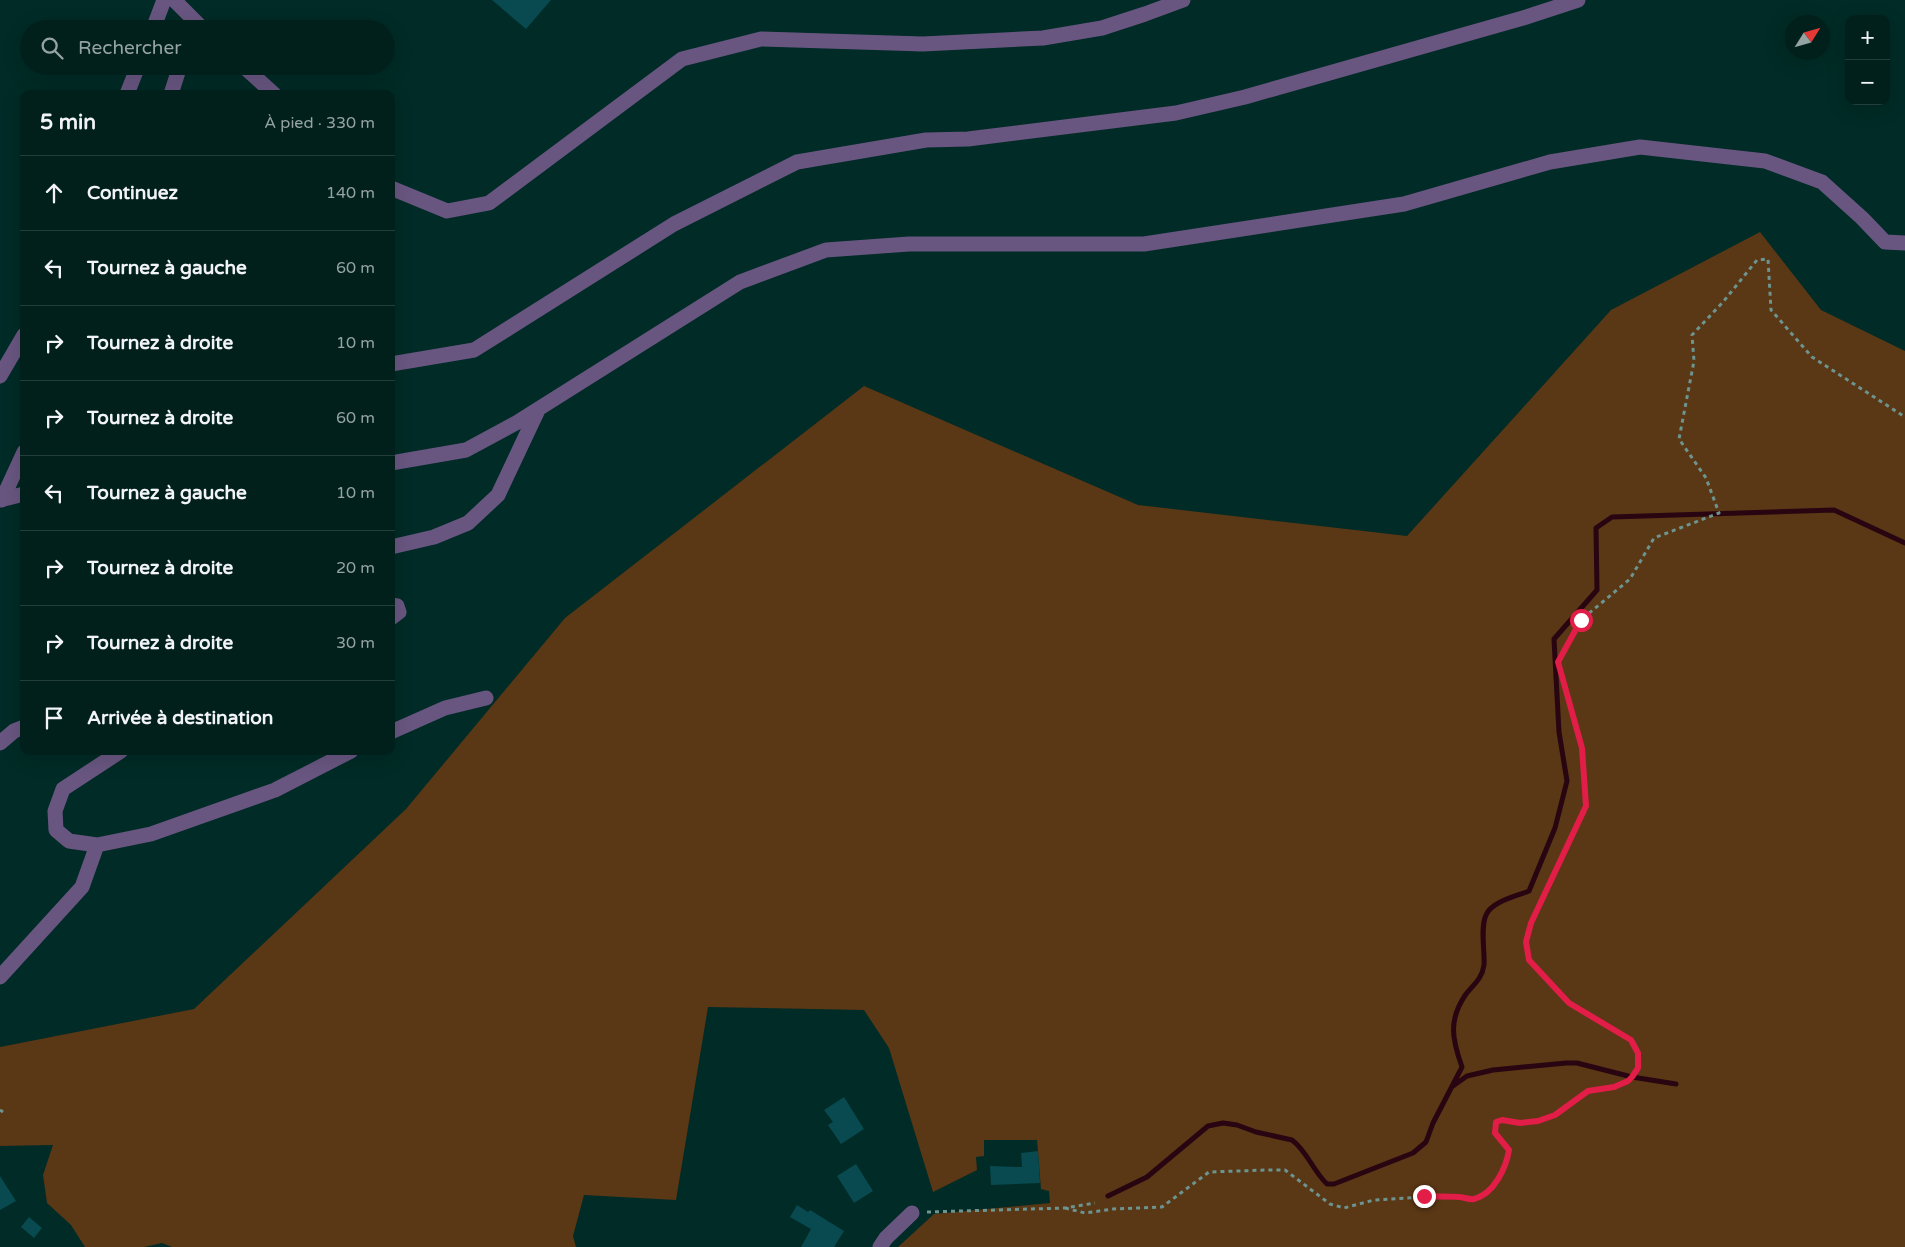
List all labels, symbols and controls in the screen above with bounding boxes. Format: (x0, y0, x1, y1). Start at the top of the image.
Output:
north arrow (1785, 15, 1830, 60)
map controls (1845, 15, 1890, 105)
button: + (1845, 15, 1890, 60)
search box (20, 20, 395, 75)
icon: search (38, 34, 66, 62)
text: Rechercher (78, 37, 181, 59)
button: − (1845, 60, 1890, 105)
text: 5 min (40, 110, 96, 135)
text: À pied · 330 m (264, 113, 375, 133)
icon: ahead (40, 179, 68, 207)
text: Continuez (87, 182, 178, 204)
text: 140 m (326, 183, 375, 203)
icon: left (40, 254, 68, 282)
text: Tournez à gauche (87, 257, 247, 279)
text: 60 m (336, 258, 375, 278)
icon: right (40, 329, 68, 357)
text: Tournez à droite (87, 332, 233, 354)
text: 10 m (336, 333, 375, 353)
icon: right (40, 404, 68, 432)
text: Tournez à droite (87, 407, 233, 429)
text: 60 m (336, 408, 375, 428)
icon: left (40, 479, 68, 507)
text: Tournez à gauche (87, 482, 247, 504)
text: 10 m (336, 483, 375, 503)
icon: right (40, 554, 68, 582)
text: Tournez à droite (87, 557, 233, 579)
text: 20 m (336, 558, 375, 578)
route start (1570, 609, 1593, 632)
icon: right (40, 629, 68, 657)
text: Tournez à droite (87, 632, 233, 654)
text: 30 m (336, 633, 375, 653)
icon: arrive (40, 704, 68, 732)
text: Arrivée à destination (87, 707, 273, 729)
route end (1413, 1185, 1436, 1208)

